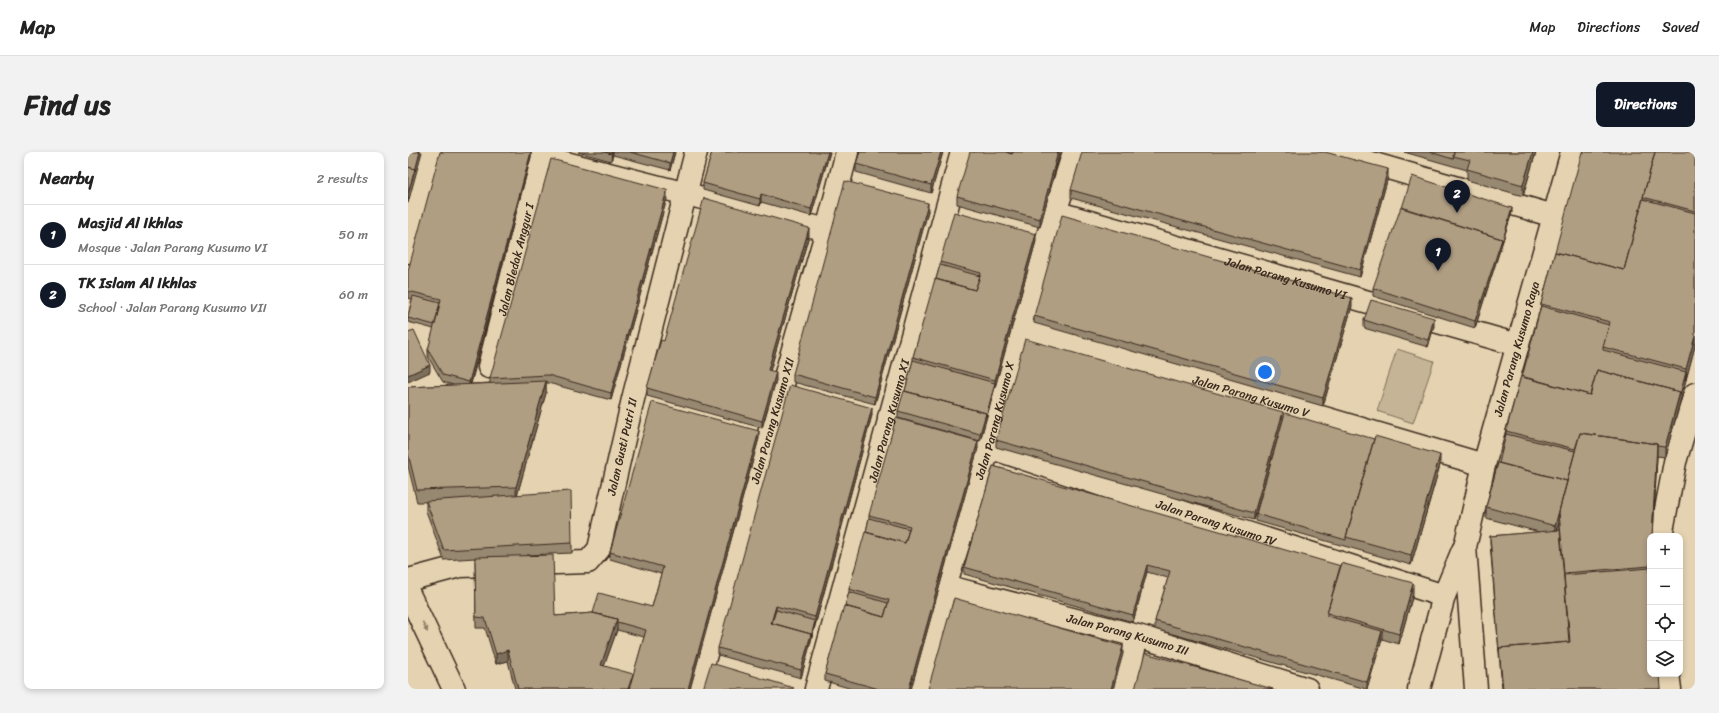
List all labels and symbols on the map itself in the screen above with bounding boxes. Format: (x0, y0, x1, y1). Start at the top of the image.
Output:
pin: 2 (1444, 180, 1470, 213)
street label: Jalan Bledak Anggur I (491, 200, 541, 319)
pin: 1 (1425, 238, 1451, 271)
street label: Jalan Parang Kusumo VI (1221, 250, 1350, 307)
street label: Jalan Parang Kusumo Raya (1487, 279, 1546, 420)
street label: Jalan Parang Kusumo XII (744, 355, 801, 487)
street label: Jalan Parang Kusumo XI (861, 356, 916, 486)
street label: Jalan Parang Kusumo X (968, 359, 1021, 483)
your location (1255, 362, 1275, 382)
street label: Jalan Parang Kusumo V (1189, 368, 1313, 424)
street label: Jalan Gusti Putri II (600, 395, 644, 499)
street label: Jalan Parang Kusumo IV (1152, 493, 1280, 553)
street label: Jalan Parang Kusumo III (1063, 607, 1192, 662)
one-way arrow (422, 621, 428, 633)

